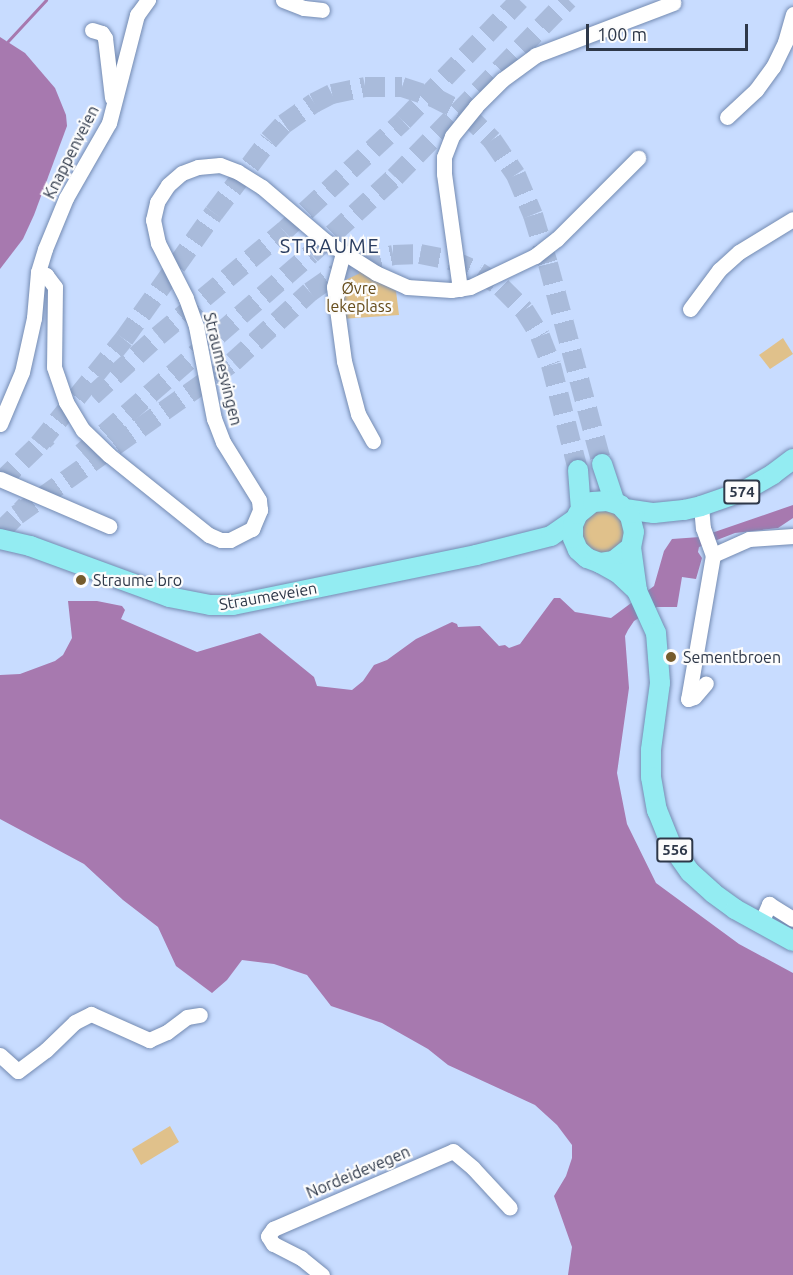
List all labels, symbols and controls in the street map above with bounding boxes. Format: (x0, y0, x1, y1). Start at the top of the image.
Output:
scale bar (589, 12, 751, 50)
text: 100 m (597, 24, 647, 44)
street label: Knappenveien (39, 102, 103, 202)
district label: STRAUME (280, 233, 380, 257)
park label: Øvre lekeplass (326, 278, 392, 316)
street label: Straumesvingen (200, 311, 246, 427)
road number: 574 (722, 480, 762, 504)
place label: Straume bro (93, 570, 182, 590)
marker: Straume bro (74, 573, 88, 587)
street label: Straumeveien (217, 578, 319, 614)
place label: Sementbroen (683, 647, 781, 667)
marker: Sementbroen (664, 650, 678, 664)
road number: 556 (656, 838, 694, 862)
street label: Nordeidevegen (303, 1142, 413, 1202)

